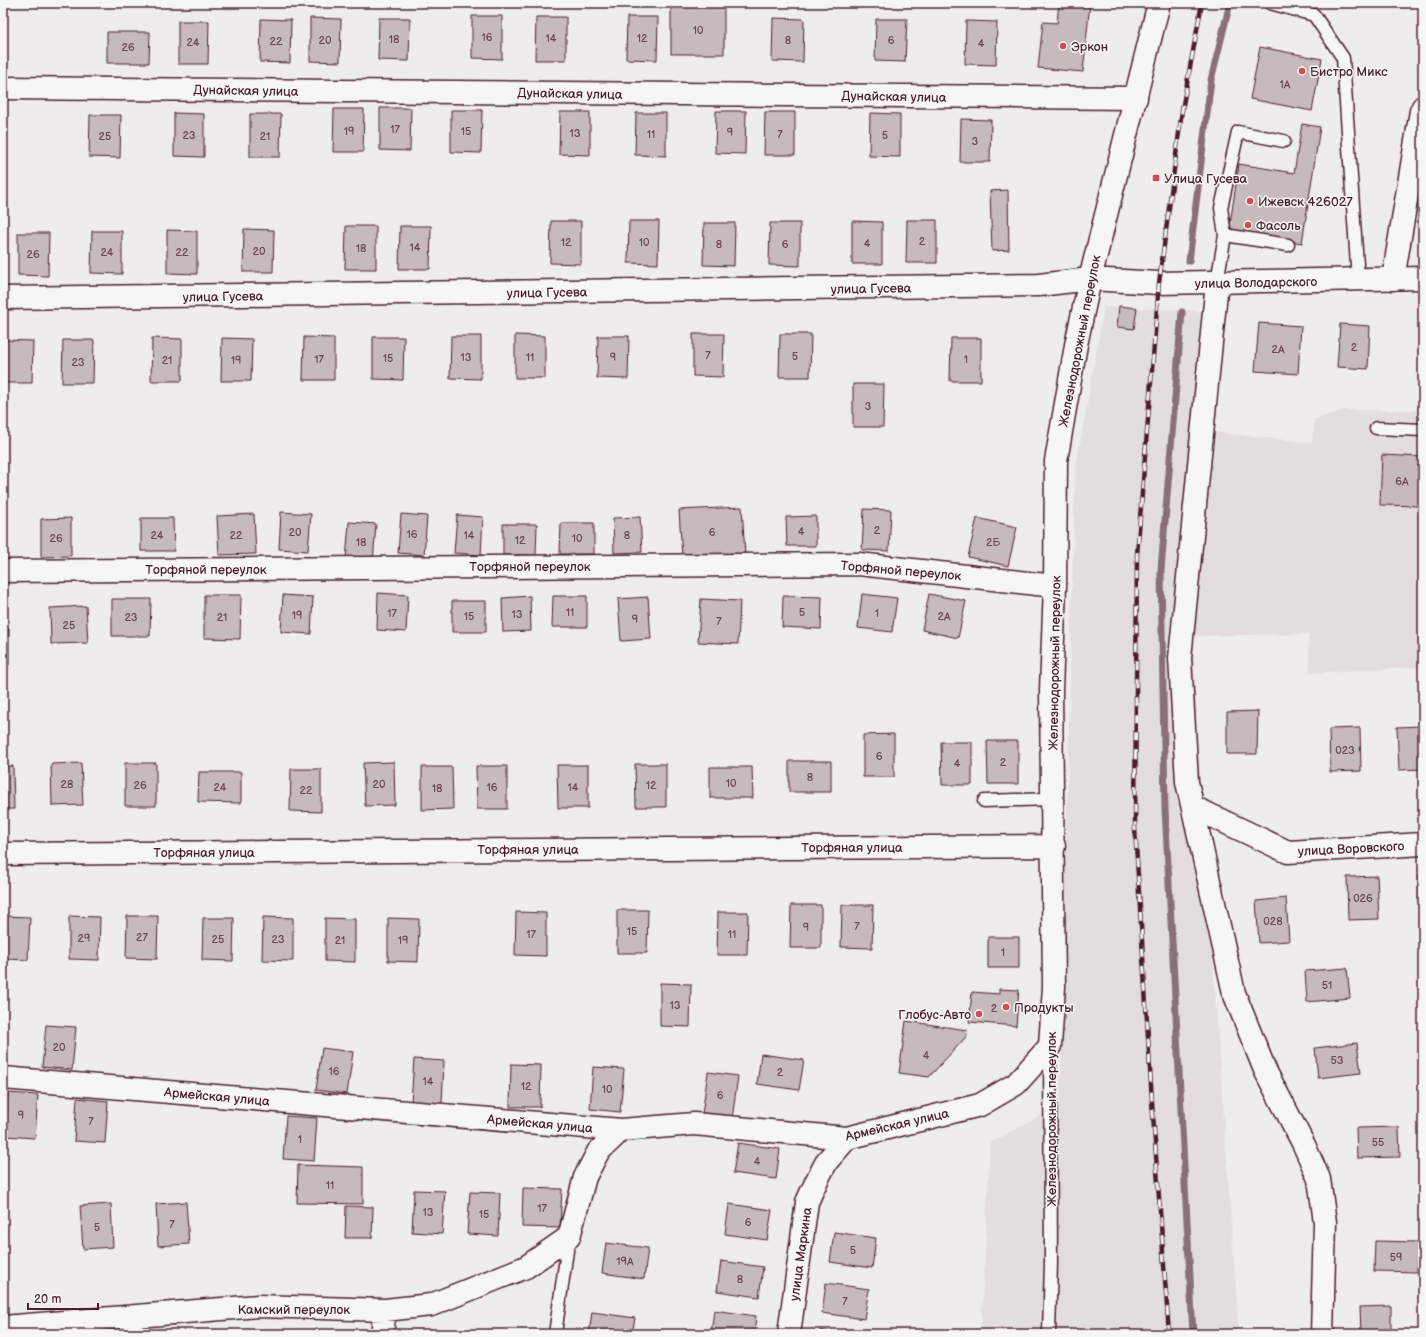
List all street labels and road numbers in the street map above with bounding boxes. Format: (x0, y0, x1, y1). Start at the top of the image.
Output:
street label: Дунайская улица (193, 82, 299, 100)
street label: Дунайская улица (517, 85, 623, 103)
street label: Дунайская улица (841, 88, 947, 106)
street label: Железнодорожный переулок (1055, 254, 1105, 429)
street label: улица Володарского (1195, 274, 1318, 292)
street label: улица Гусева (831, 280, 912, 298)
street label: улица Гусева (507, 284, 588, 302)
street label: улица Гусева (183, 288, 264, 306)
street label: Торфяной переулок (840, 558, 962, 584)
street label: Торфяной переулок (469, 559, 591, 575)
street label: Торфяной переулок (145, 562, 267, 578)
street label: Железнодорожный переулок (1045, 575, 1065, 751)
street label: улица Воровского (1297, 838, 1405, 860)
street label: Торфяная улица (801, 840, 903, 856)
street label: Торфяная улица (477, 842, 579, 858)
street label: Торфяная улица (153, 845, 255, 861)
street label: Железнодорожный переулок (1044, 1031, 1060, 1207)
street label: Армейская улица (162, 1084, 271, 1110)
street label: Армейская улица (843, 1105, 951, 1145)
street label: Армейская улица (485, 1111, 594, 1137)
street label: улица Маркина (786, 1206, 816, 1302)
street label: Камский переулок (238, 1302, 350, 1318)

